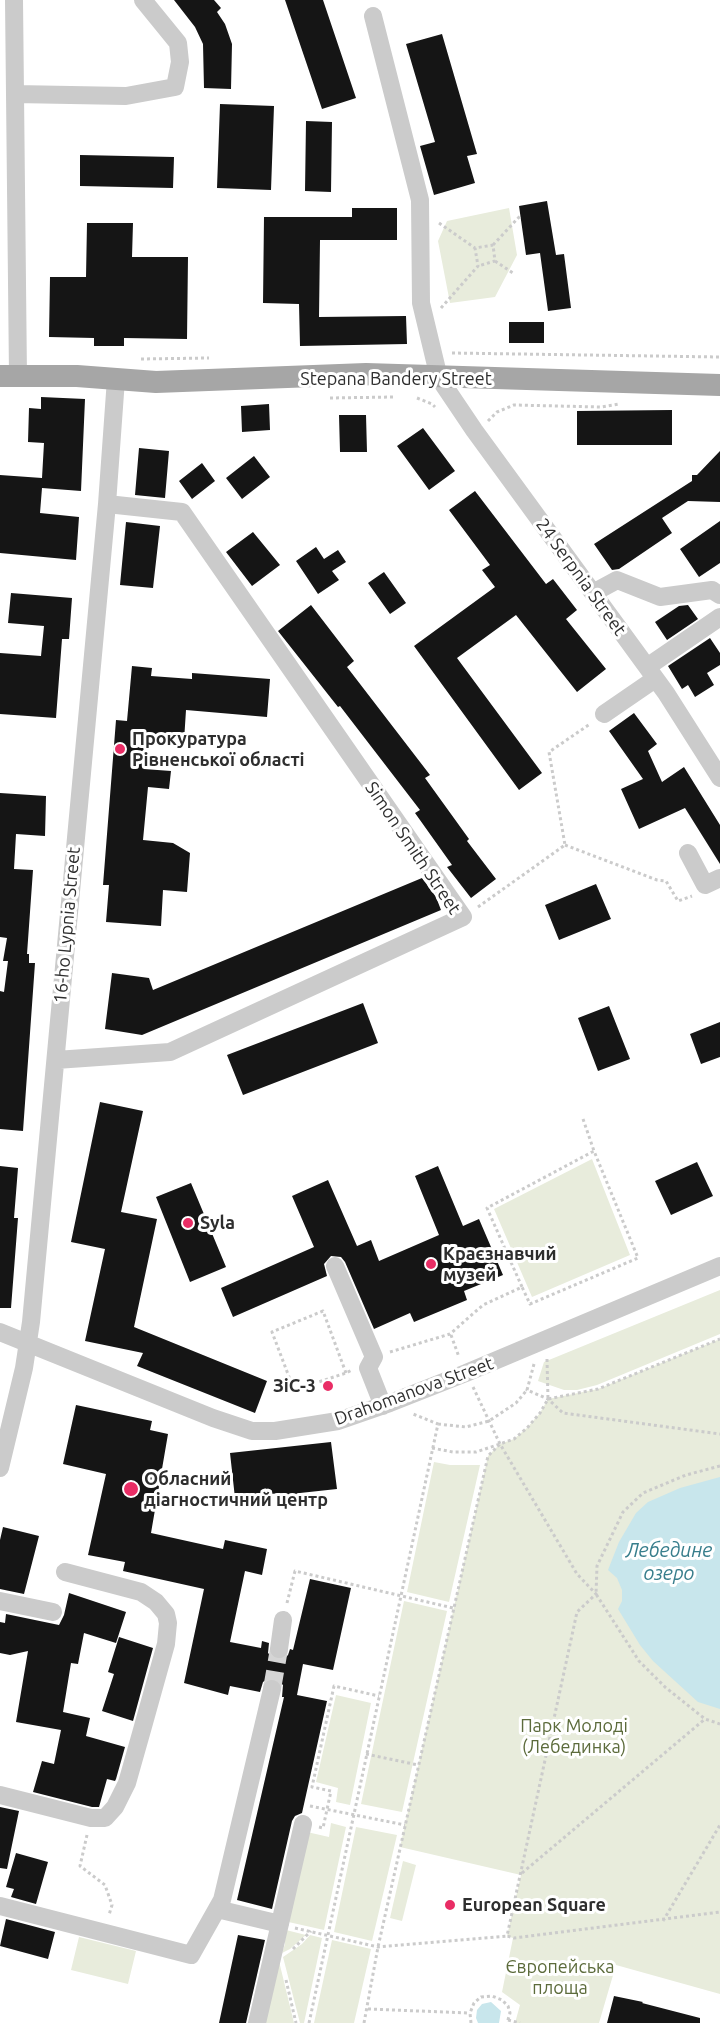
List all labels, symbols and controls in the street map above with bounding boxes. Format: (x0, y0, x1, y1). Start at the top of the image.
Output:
street label: Stepana Bandery Street (300, 368, 492, 390)
street label: 24 Serpnia Street (531, 514, 631, 640)
place label: Прокуратура Рівненської області (132, 728, 305, 771)
marker: Прокуратура Рівненської області (113, 742, 127, 756)
street label: Simon Smith Street (361, 778, 465, 918)
street label: 16-ho Lypnia Street (49, 846, 85, 1004)
place label: Syla (200, 1212, 235, 1234)
marker: Syla (181, 1216, 195, 1230)
place label: Краєзнавчий музей (443, 1243, 557, 1286)
marker: Краєзнавчий музей (424, 1257, 438, 1271)
street label: Drahomanova Street (332, 1352, 496, 1430)
place label: ЗіС-3 (273, 1375, 316, 1397)
marker: ЗіС-3 (321, 1379, 335, 1393)
place label: Обласний діагностичний центр (144, 1468, 328, 1510)
marker: Обласний діагностичний центр (122, 1480, 140, 1498)
water label: Лебедине озеро (626, 1538, 712, 1585)
park label: Парк Молоді (Лебединка) (520, 1715, 628, 1758)
place label: European Square (462, 1894, 606, 1916)
marker: European Square (443, 1898, 457, 1912)
park label: Європейська площа (505, 1956, 615, 1998)

